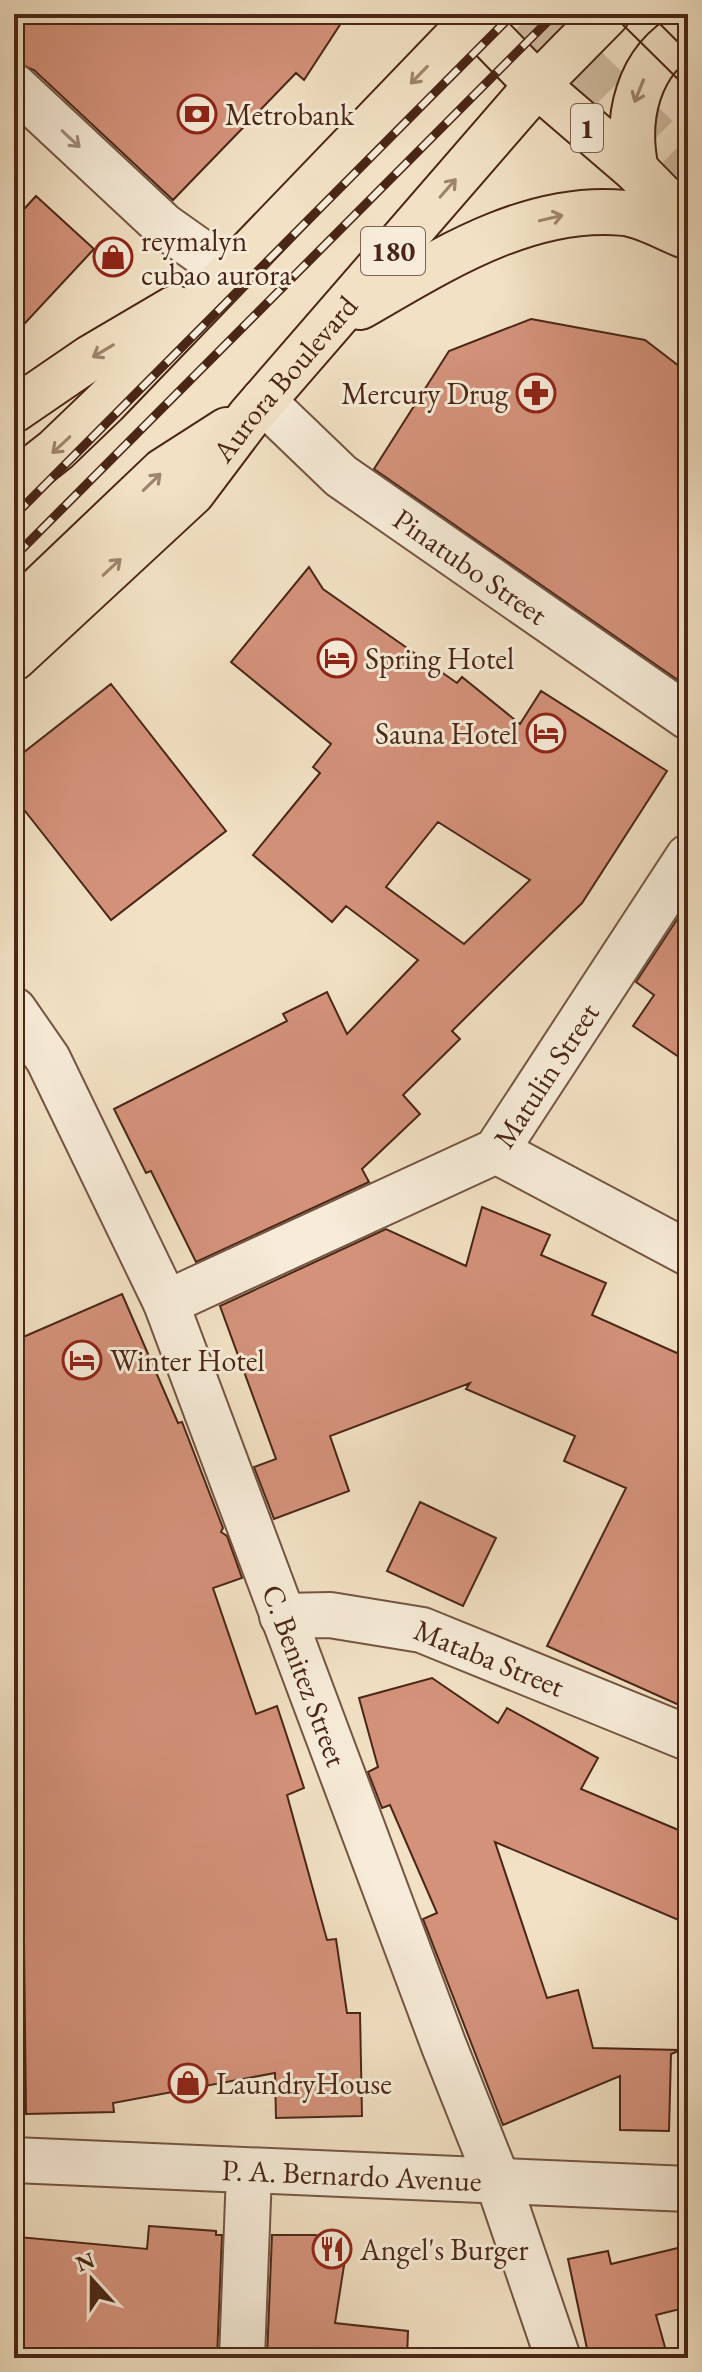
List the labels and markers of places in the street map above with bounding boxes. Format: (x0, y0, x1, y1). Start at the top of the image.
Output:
bank icon: Metrobank (176, 93, 218, 135)
place label: Metrobank (225, 95, 355, 134)
place label: reymalyn cubao aurora (141, 221, 291, 294)
shop icon: reymalyn cubao aurora (92, 236, 134, 278)
pharmacy icon: Mercury Drug (515, 372, 557, 414)
place label: Mercury Drug (341, 374, 509, 413)
hotel icon: Spring Hotel (316, 637, 358, 679)
place label: Spring Hotel (365, 639, 514, 678)
hotel icon: Sauna Hotel (525, 712, 567, 754)
place label: Sauna Hotel (375, 714, 518, 753)
hotel icon: Winter Hotel (61, 1339, 103, 1381)
place label: Winter Hotel (110, 1341, 265, 1380)
shop icon: LaundryHouse (167, 2062, 209, 2104)
place label: LaundryHouse (216, 2064, 392, 2103)
restaurant icon: Angel's Burger (311, 2228, 353, 2270)
place label: Angel's Burger (359, 2230, 528, 2269)

